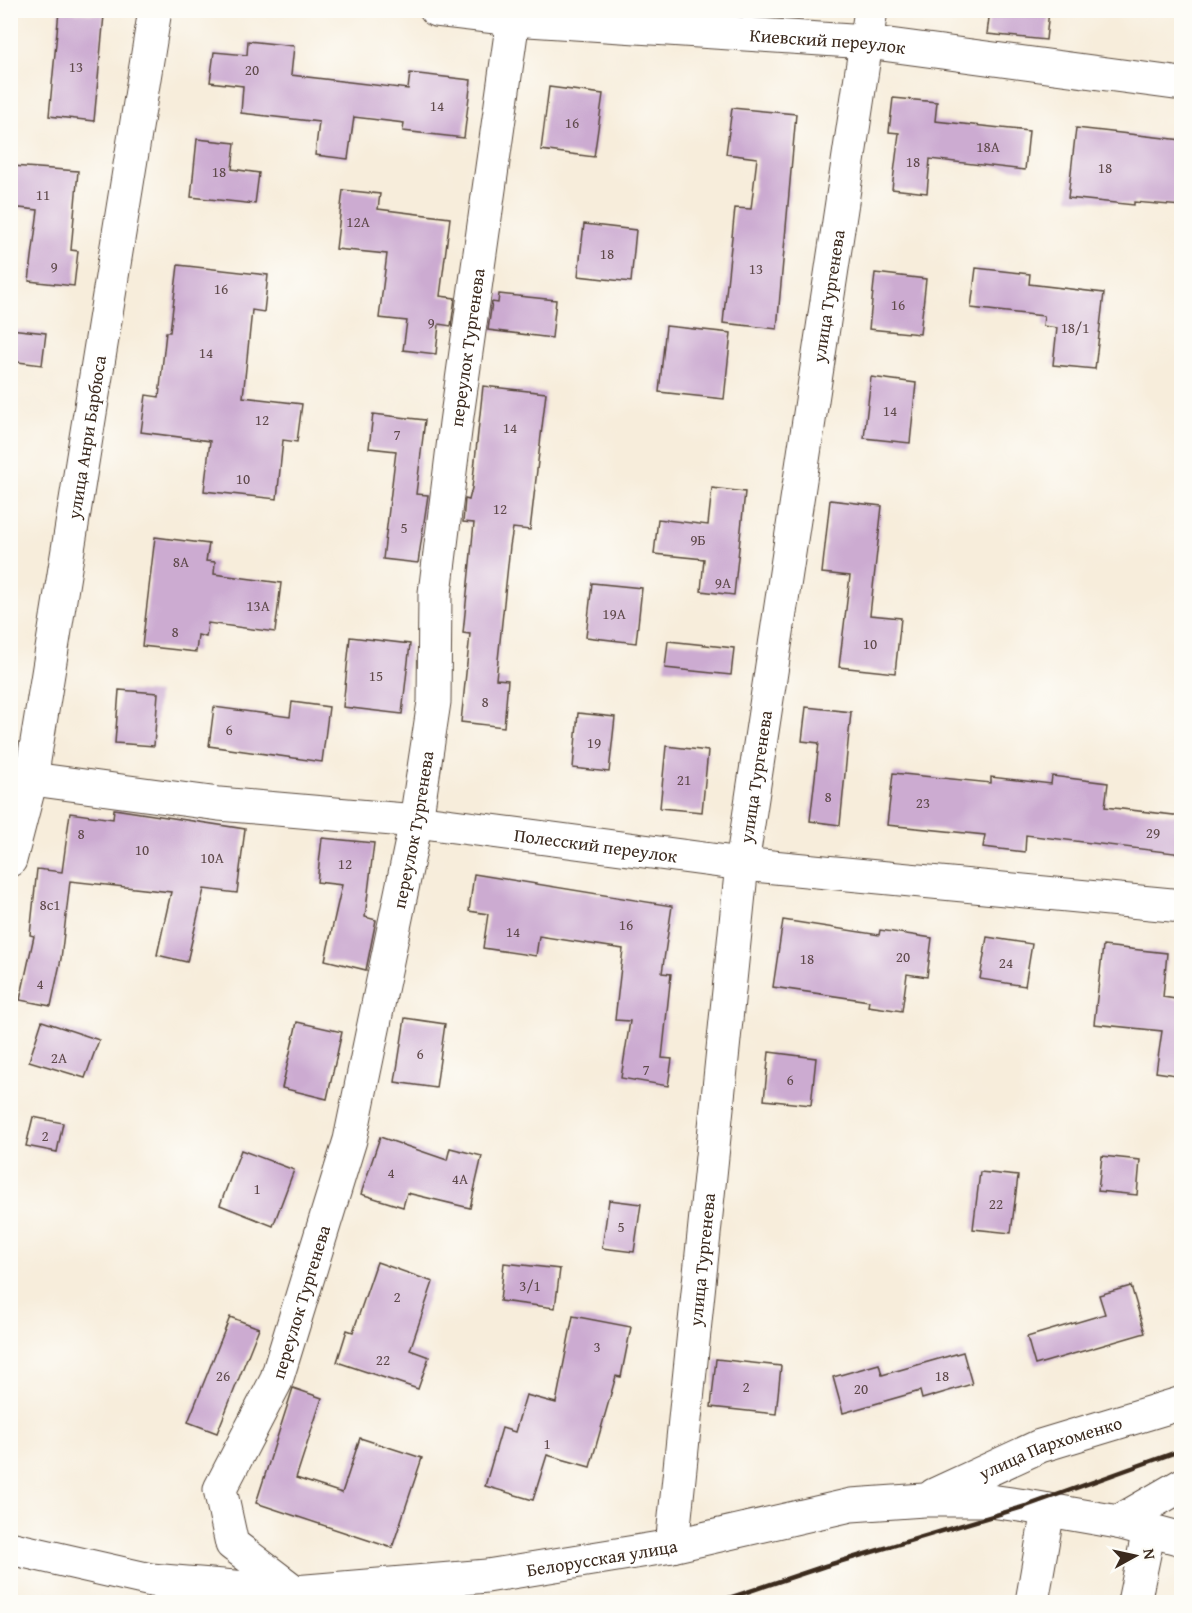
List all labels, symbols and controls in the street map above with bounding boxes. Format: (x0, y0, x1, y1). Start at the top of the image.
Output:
street label: Киевский переулок (749, 21, 908, 61)
house number: 13 (69, 56, 83, 77)
house number: 20 (245, 59, 259, 80)
house number: 14 (430, 95, 444, 116)
house number: 16 (565, 112, 579, 133)
house number: 18А (976, 136, 1000, 157)
house number: 18 (906, 151, 920, 172)
house number: 18 (1098, 157, 1112, 178)
house number: 18 (212, 161, 226, 182)
house number: 11 (36, 184, 50, 205)
house number: 12А (346, 211, 370, 232)
street label: улица Тургенева (804, 227, 851, 365)
house number: 18 (600, 243, 614, 264)
house number: 9 (50, 256, 58, 277)
house number: 13 (749, 258, 763, 279)
street label: переулок Тургенева (442, 266, 491, 428)
house number: 16 (214, 278, 228, 299)
house number: 16 (891, 294, 905, 315)
house number: 9 (427, 312, 435, 333)
house number: 18/1 (1061, 317, 1089, 338)
house number: 14 (199, 342, 213, 363)
street label: улица Анри Барбюса (59, 353, 113, 522)
house number: 14 (883, 400, 897, 421)
house number: 12 (255, 409, 269, 430)
house number: 14 (503, 417, 517, 438)
house number: 7 (393, 424, 401, 445)
house number: 10 (236, 468, 250, 489)
house number: 12 (493, 498, 507, 519)
house number: 5 (400, 517, 408, 538)
house number: 9Б (690, 529, 706, 550)
house number: 8А (173, 551, 189, 572)
house number: 9А (715, 572, 731, 593)
house number: 13А (246, 595, 270, 616)
house number: 19А (602, 603, 626, 624)
house number: 8 (171, 621, 179, 642)
house number: 10 (863, 633, 877, 654)
house number: 15 (369, 665, 383, 686)
house number: 8 (481, 691, 489, 712)
street label: улица Тургенева (732, 708, 779, 846)
house number: 6 (225, 719, 233, 740)
house number: 19 (587, 732, 601, 753)
street label: переулок Тургенева (385, 748, 440, 911)
house number: 21 (677, 769, 691, 790)
house number: 8 (824, 786, 832, 807)
house number: 23 (916, 792, 930, 813)
street label: Полесский переулок (513, 821, 680, 869)
house number: 29 (1146, 822, 1160, 843)
house number: 8 (77, 823, 85, 844)
house number: 10 (135, 839, 149, 860)
house number: 10А (200, 847, 224, 868)
house number: 12 (338, 853, 352, 874)
house number: 8с1 (39, 894, 61, 915)
house number: 16 (619, 914, 633, 935)
house number: 14 (506, 921, 520, 942)
house number: 20 (896, 946, 910, 967)
house number: 18 (800, 948, 814, 969)
house number: 24 (999, 952, 1013, 973)
house number: 4 (36, 973, 44, 994)
house number: 6 (416, 1043, 424, 1064)
house number: 2А (51, 1047, 67, 1068)
house number: 7 (642, 1059, 650, 1080)
house number: 6 (786, 1069, 794, 1090)
house number: 2 (41, 1125, 49, 1146)
house number: 4 (387, 1162, 395, 1183)
house number: 4А (452, 1168, 468, 1189)
house number: 1 (253, 1178, 261, 1199)
street label: улица Тургенева (681, 1191, 722, 1328)
house number: 22 (989, 1193, 1003, 1214)
house number: 5 (617, 1216, 625, 1237)
street label: переулок Тургенева (264, 1221, 337, 1382)
house number: 3/1 (519, 1275, 541, 1296)
house number: 2 (393, 1286, 401, 1307)
house number: 3 (593, 1336, 601, 1357)
house number: 22 (376, 1349, 390, 1370)
house number: 26 (216, 1365, 230, 1386)
house number: 18 (935, 1365, 949, 1386)
house number: 2 (742, 1376, 750, 1397)
house number: 20 (854, 1378, 868, 1399)
street label: улица Пархоменко (973, 1408, 1125, 1487)
house number: 1 (543, 1433, 551, 1454)
north arrow (1105, 1526, 1165, 1586)
street label: Белорусская улица (524, 1532, 680, 1583)
text: N (1137, 1547, 1163, 1561)

